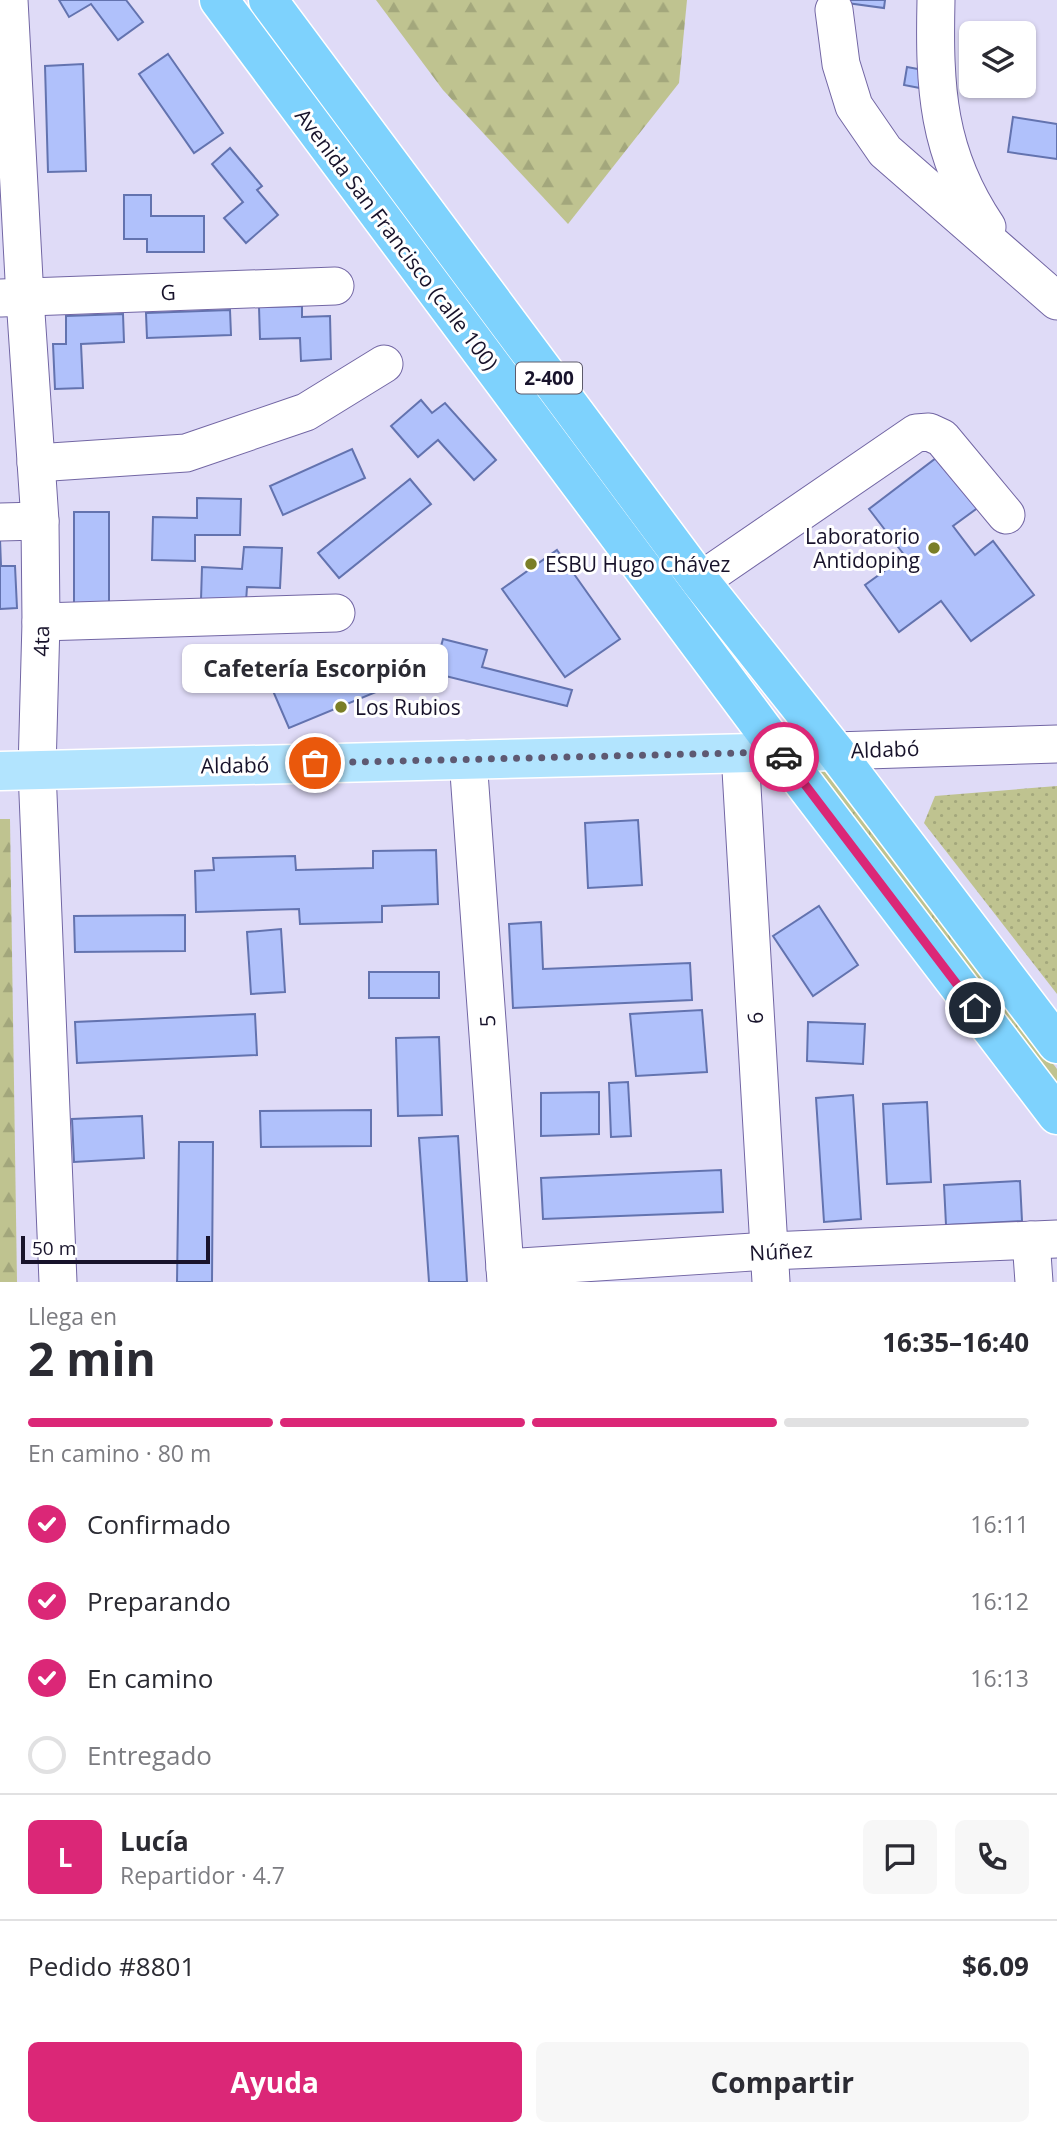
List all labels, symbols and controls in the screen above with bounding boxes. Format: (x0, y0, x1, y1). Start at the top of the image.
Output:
map controls (959, 21, 1036, 98)
button: layers (959, 21, 1036, 98)
street label: Avenida San Francisco (calle 100) (289, 103, 505, 375)
street label: G (160, 278, 176, 306)
road number: 2-400 (516, 362, 582, 394)
place label: Laboratorio Antidoping (805, 522, 920, 574)
marker: Laboratorio Antidoping (926, 540, 942, 556)
place label: ESBU Hugo Chávez (545, 550, 730, 578)
marker: ESBU Hugo Chávez (523, 556, 539, 572)
street label: 4ta (27, 625, 55, 657)
callout: Cafetería Escorpión (182, 644, 448, 693)
text: Cafetería Escorpión (203, 652, 427, 684)
place label: Los Rubios (355, 693, 461, 721)
marker: Los Rubios (333, 699, 349, 715)
courier (749, 722, 819, 792)
pin (285, 733, 345, 793)
street label: Aldabó (850, 734, 920, 764)
icon: car (765, 738, 803, 776)
icon: bag (296, 744, 334, 782)
street label: Aldabó (200, 750, 270, 780)
pin (945, 978, 1005, 1038)
icon: home (956, 989, 994, 1027)
street label: 6 (741, 1011, 769, 1025)
street label: 5 (473, 1014, 501, 1028)
scale bar (21, 1233, 210, 1265)
text: 50 m (32, 1235, 76, 1261)
street label: Núñez (749, 1235, 813, 1267)
text: Llega en (28, 1300, 117, 1332)
text: 16:35–16:40 (882, 1324, 1029, 1360)
text: 2 min (28, 1327, 156, 1389)
text: En camino · 80 m (28, 1437, 211, 1469)
icon: check (28, 1505, 66, 1543)
text: Confirmado (87, 1506, 231, 1542)
text: 16:11 (970, 1508, 1029, 1540)
icon: check (28, 1582, 66, 1620)
text: Preparando (87, 1583, 231, 1619)
text: 16:12 (970, 1585, 1029, 1617)
icon: check (28, 1659, 66, 1697)
text: En camino (87, 1660, 213, 1696)
text: 16:13 (970, 1662, 1029, 1694)
text: Entregado (87, 1737, 212, 1773)
button: chat (863, 1820, 937, 1894)
button: phone (955, 1820, 1029, 1894)
text: Lucía (120, 1823, 189, 1859)
text: L (58, 1839, 72, 1875)
text: Repartidor · 4.7 (120, 1859, 285, 1891)
text: Pedido #8801 (28, 1948, 195, 1984)
text: $6.09 (962, 1948, 1029, 1984)
button: Ayuda (28, 2042, 522, 2122)
button: Compartir (536, 2042, 1029, 2122)

